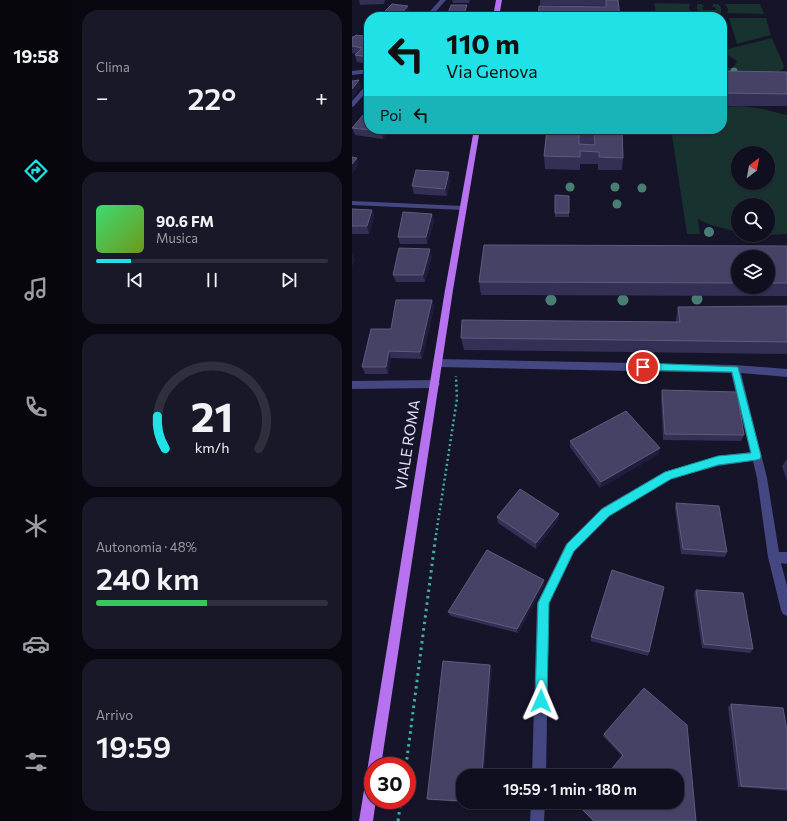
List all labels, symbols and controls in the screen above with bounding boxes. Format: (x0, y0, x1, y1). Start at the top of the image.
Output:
text: 110 m (446, 26, 520, 60)
icon: left (380, 28, 432, 80)
text: 19:58 (13, 45, 59, 67)
text: Clima (96, 59, 130, 75)
text: Via Genova (446, 60, 538, 82)
text: 22° (187, 79, 236, 116)
text: − (96, 84, 109, 111)
text: + (315, 84, 328, 111)
icon: left (410, 104, 432, 126)
text: Poi (380, 106, 402, 124)
north arrow (731, 146, 775, 190)
map controls (731, 146, 775, 294)
icon: directions (22, 157, 50, 185)
button: search (731, 198, 775, 242)
text: 90.6 FM (156, 212, 214, 230)
text: Musica (156, 230, 198, 246)
button: layers (731, 250, 775, 294)
icon: previous (124, 269, 146, 291)
icon: pause (201, 269, 223, 291)
icon: next (278, 269, 300, 291)
icon: music (22, 275, 50, 303)
pin (626, 350, 660, 384)
icon: arrive (632, 356, 654, 378)
text: 21 (191, 389, 233, 440)
icon: phone (22, 393, 50, 421)
street label: VIALE ROMA (391, 398, 423, 492)
text: km/h (195, 437, 229, 455)
icon: climate (22, 512, 50, 540)
text: Autonomia · 48% (96, 539, 197, 555)
text: 240 km (96, 559, 199, 596)
icon: car (22, 630, 50, 658)
position arrow (520, 680, 562, 722)
text: Arrivo (96, 707, 133, 723)
text: 19:59 (96, 727, 171, 764)
icon: filters (22, 748, 50, 776)
speed limit sign: 30 (364, 757, 416, 809)
text: 19:59 · 1 min · 180 m (503, 780, 637, 798)

